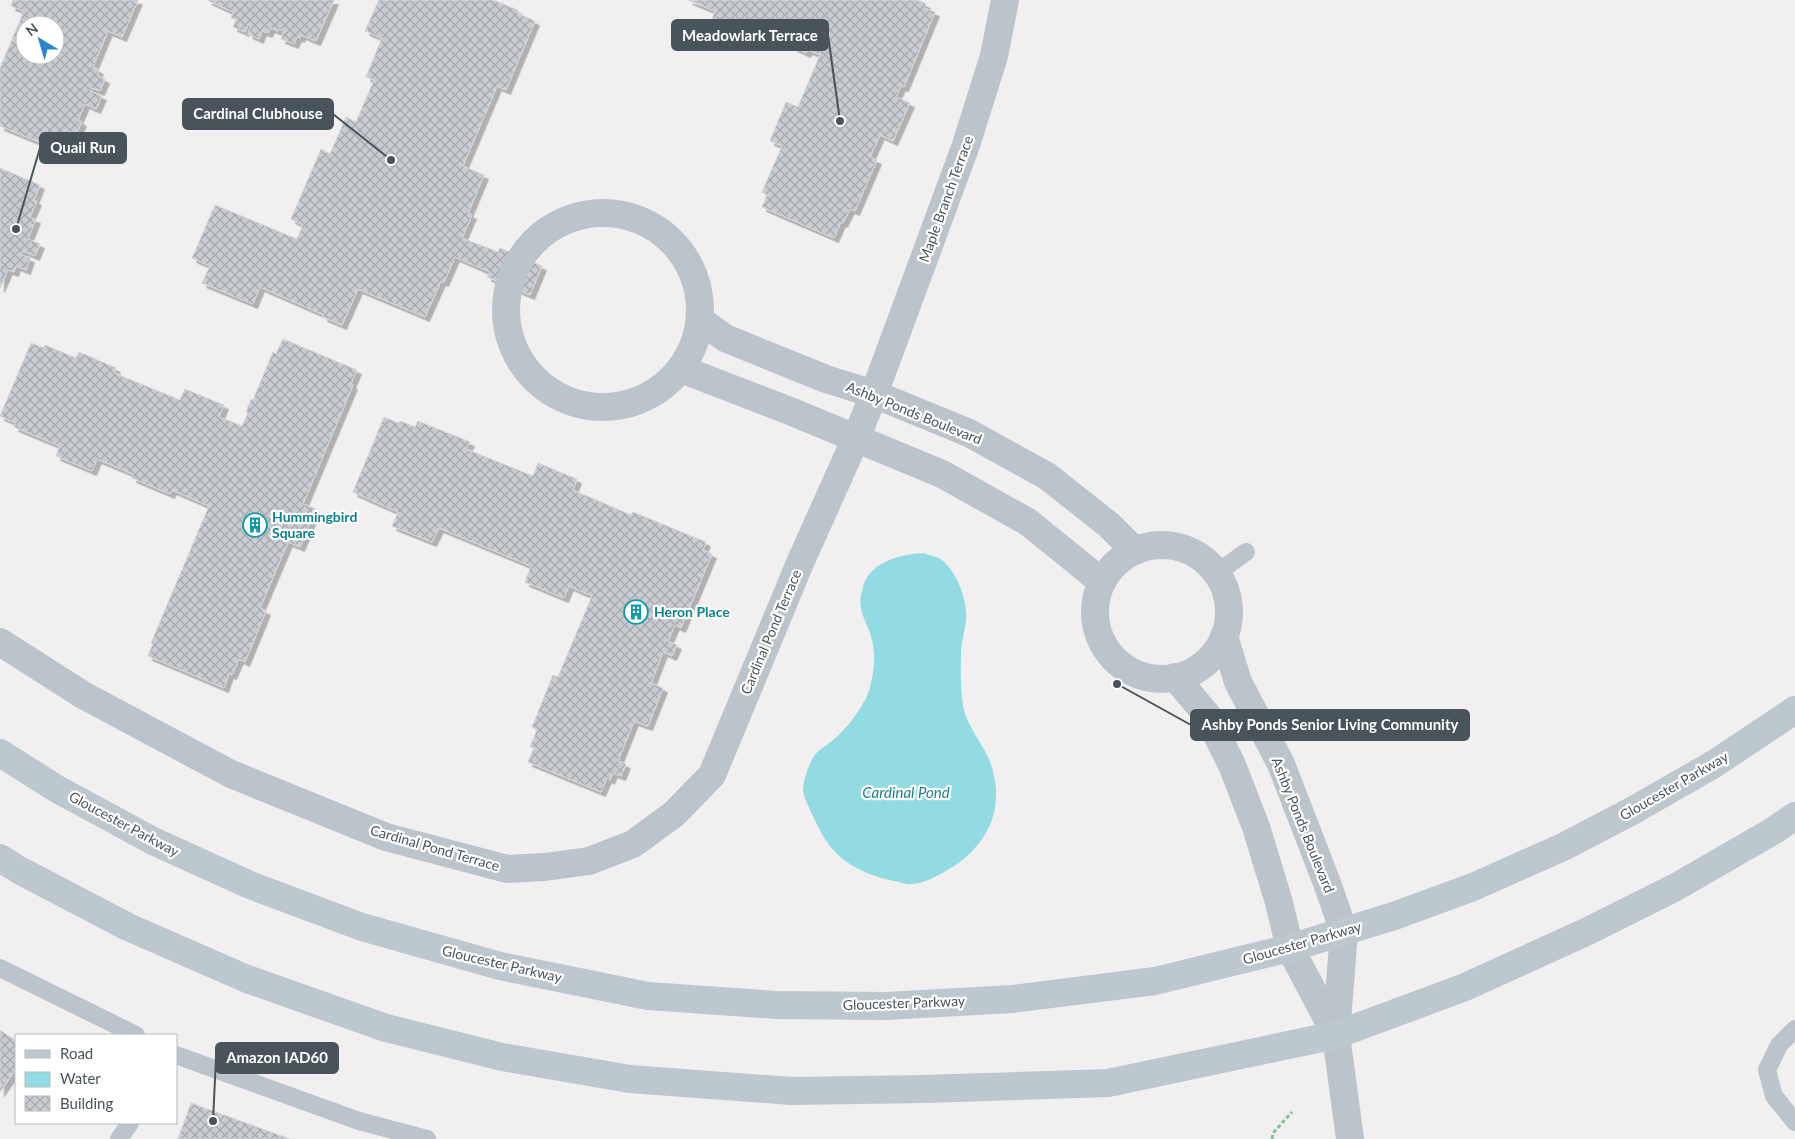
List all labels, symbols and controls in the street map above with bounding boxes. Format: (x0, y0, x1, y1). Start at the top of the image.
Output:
north arrow (15, 15, 65, 65)
text: N (22, 19, 41, 39)
callout: Meadowlark Terrace (672, 20, 828, 50)
text: Meadowlark Terrace (682, 26, 818, 44)
callout: Cardinal Clubhouse (183, 99, 333, 129)
text: Cardinal Clubhouse (193, 104, 323, 122)
callout: Quail Run (40, 133, 126, 163)
street label: Maple Branch Terrace (915, 133, 976, 264)
text: Quail Run (50, 138, 116, 156)
street label: Ashby Ponds Boulevard (844, 378, 984, 448)
place label: Hummingbird Square (272, 508, 357, 541)
building icon: Hummingbird Square (242, 512, 268, 538)
street label: Cardinal Pond Terrace (737, 567, 804, 697)
building icon: Heron Place (623, 599, 649, 625)
place label: Heron Place (654, 603, 730, 620)
callout: Ashby Ponds Senior Living Community (1191, 710, 1469, 740)
text: Ashby Ponds Senior Living Community (1201, 715, 1458, 733)
street label: Gloucester Parkway (1617, 747, 1732, 823)
street label: Ashby Ponds Boulevard (1268, 755, 1338, 895)
water label: Cardinal Pond (862, 783, 950, 801)
street label: Gloucester Parkway (66, 787, 183, 860)
street label: Cardinal Pond Terrace (369, 821, 502, 874)
street label: Gloucester Parkway (1241, 917, 1364, 968)
street label: Gloucester Parkway (441, 941, 564, 986)
street label: Gloucester Parkway (843, 992, 966, 1013)
legend (15, 1034, 178, 1124)
callout: Amazon IAD60 (216, 1043, 338, 1073)
text: Road (60, 1044, 93, 1062)
text: Amazon IAD60 (225, 1048, 328, 1066)
text: Water (60, 1069, 101, 1087)
text: Building (60, 1094, 113, 1112)

